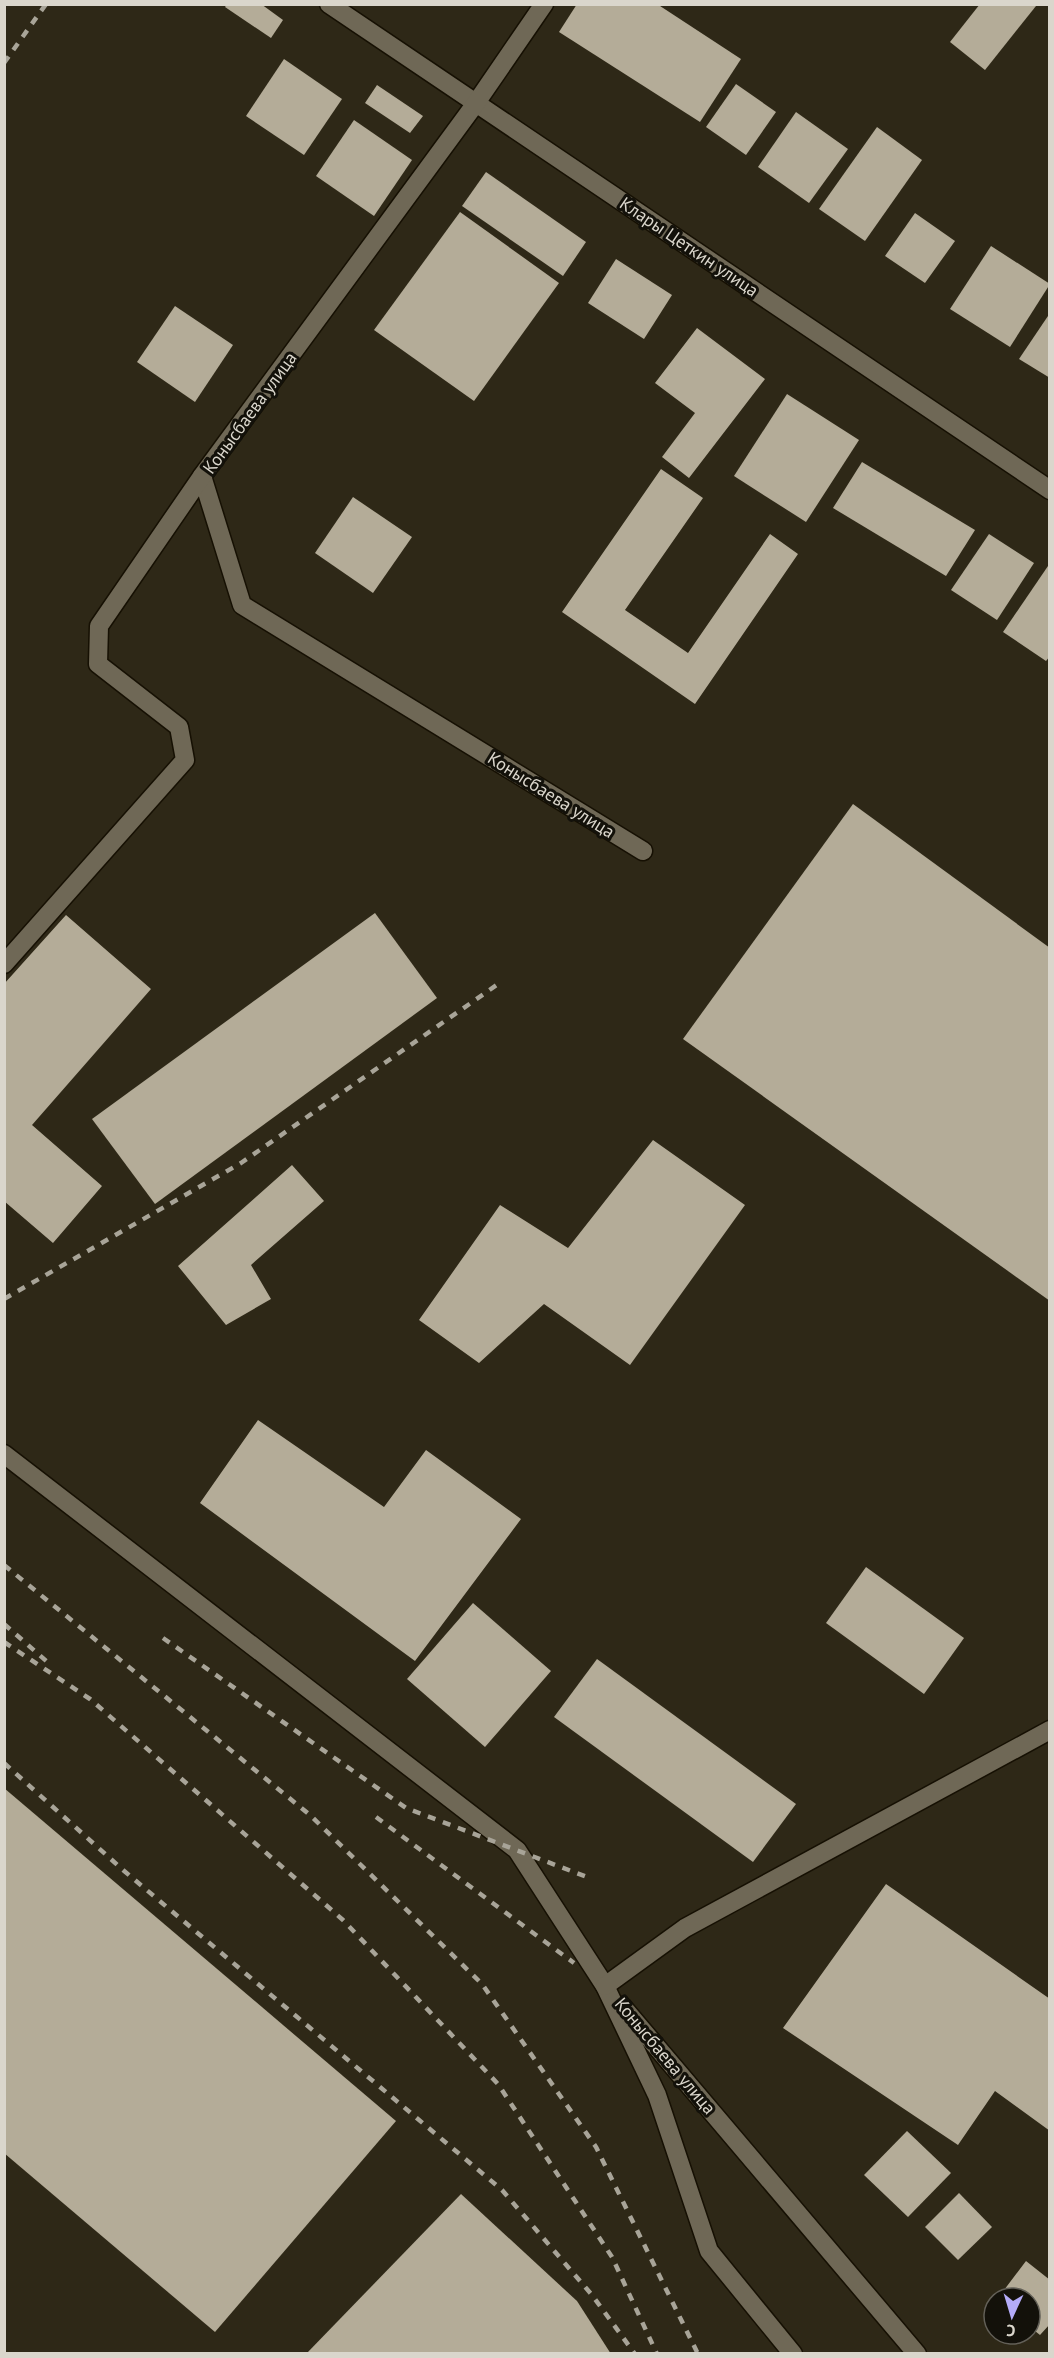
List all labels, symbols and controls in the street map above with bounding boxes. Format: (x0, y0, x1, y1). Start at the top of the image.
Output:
street label: Клары Цеткин улица (616, 192, 763, 302)
street label: Конысбаева улица (198, 347, 302, 478)
street label: Конысбаева улица (484, 746, 619, 843)
street label: Конысбаева улица (610, 1993, 721, 2119)
north arrow (982, 2286, 1042, 2346)
text: С (1006, 2321, 1016, 2341)

